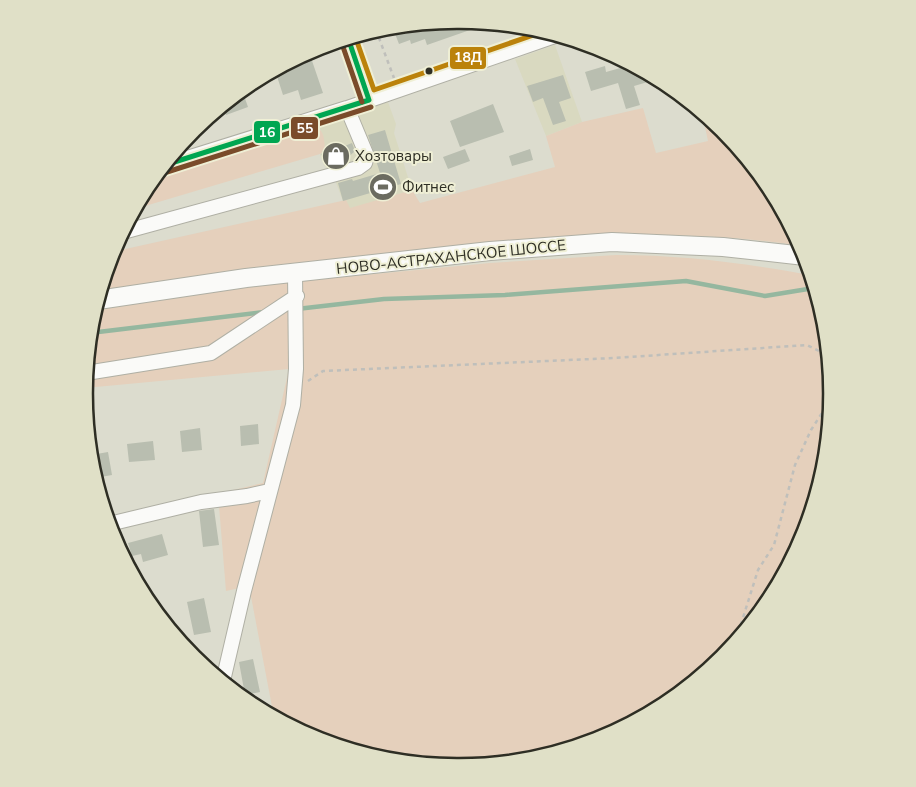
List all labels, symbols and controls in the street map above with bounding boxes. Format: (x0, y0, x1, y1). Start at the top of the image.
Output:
line badge: 18Д (449, 46, 487, 70)
text: 18Д (454, 48, 482, 67)
unlabelled marker (424, 66, 434, 76)
line badge: 55 (290, 116, 319, 140)
text: 55 (297, 119, 313, 138)
line badge: 16 (253, 120, 281, 144)
text: 16 (259, 123, 275, 142)
shop icon: Хозтовары (321, 141, 351, 171)
place label: Хозтовары (355, 146, 432, 166)
sports icon: Фитнес (368, 172, 398, 202)
place label: Фитнес (402, 177, 454, 197)
street label: НОВО-АСТРАХАНСКОЕ ШОССЕ (335, 235, 567, 279)

